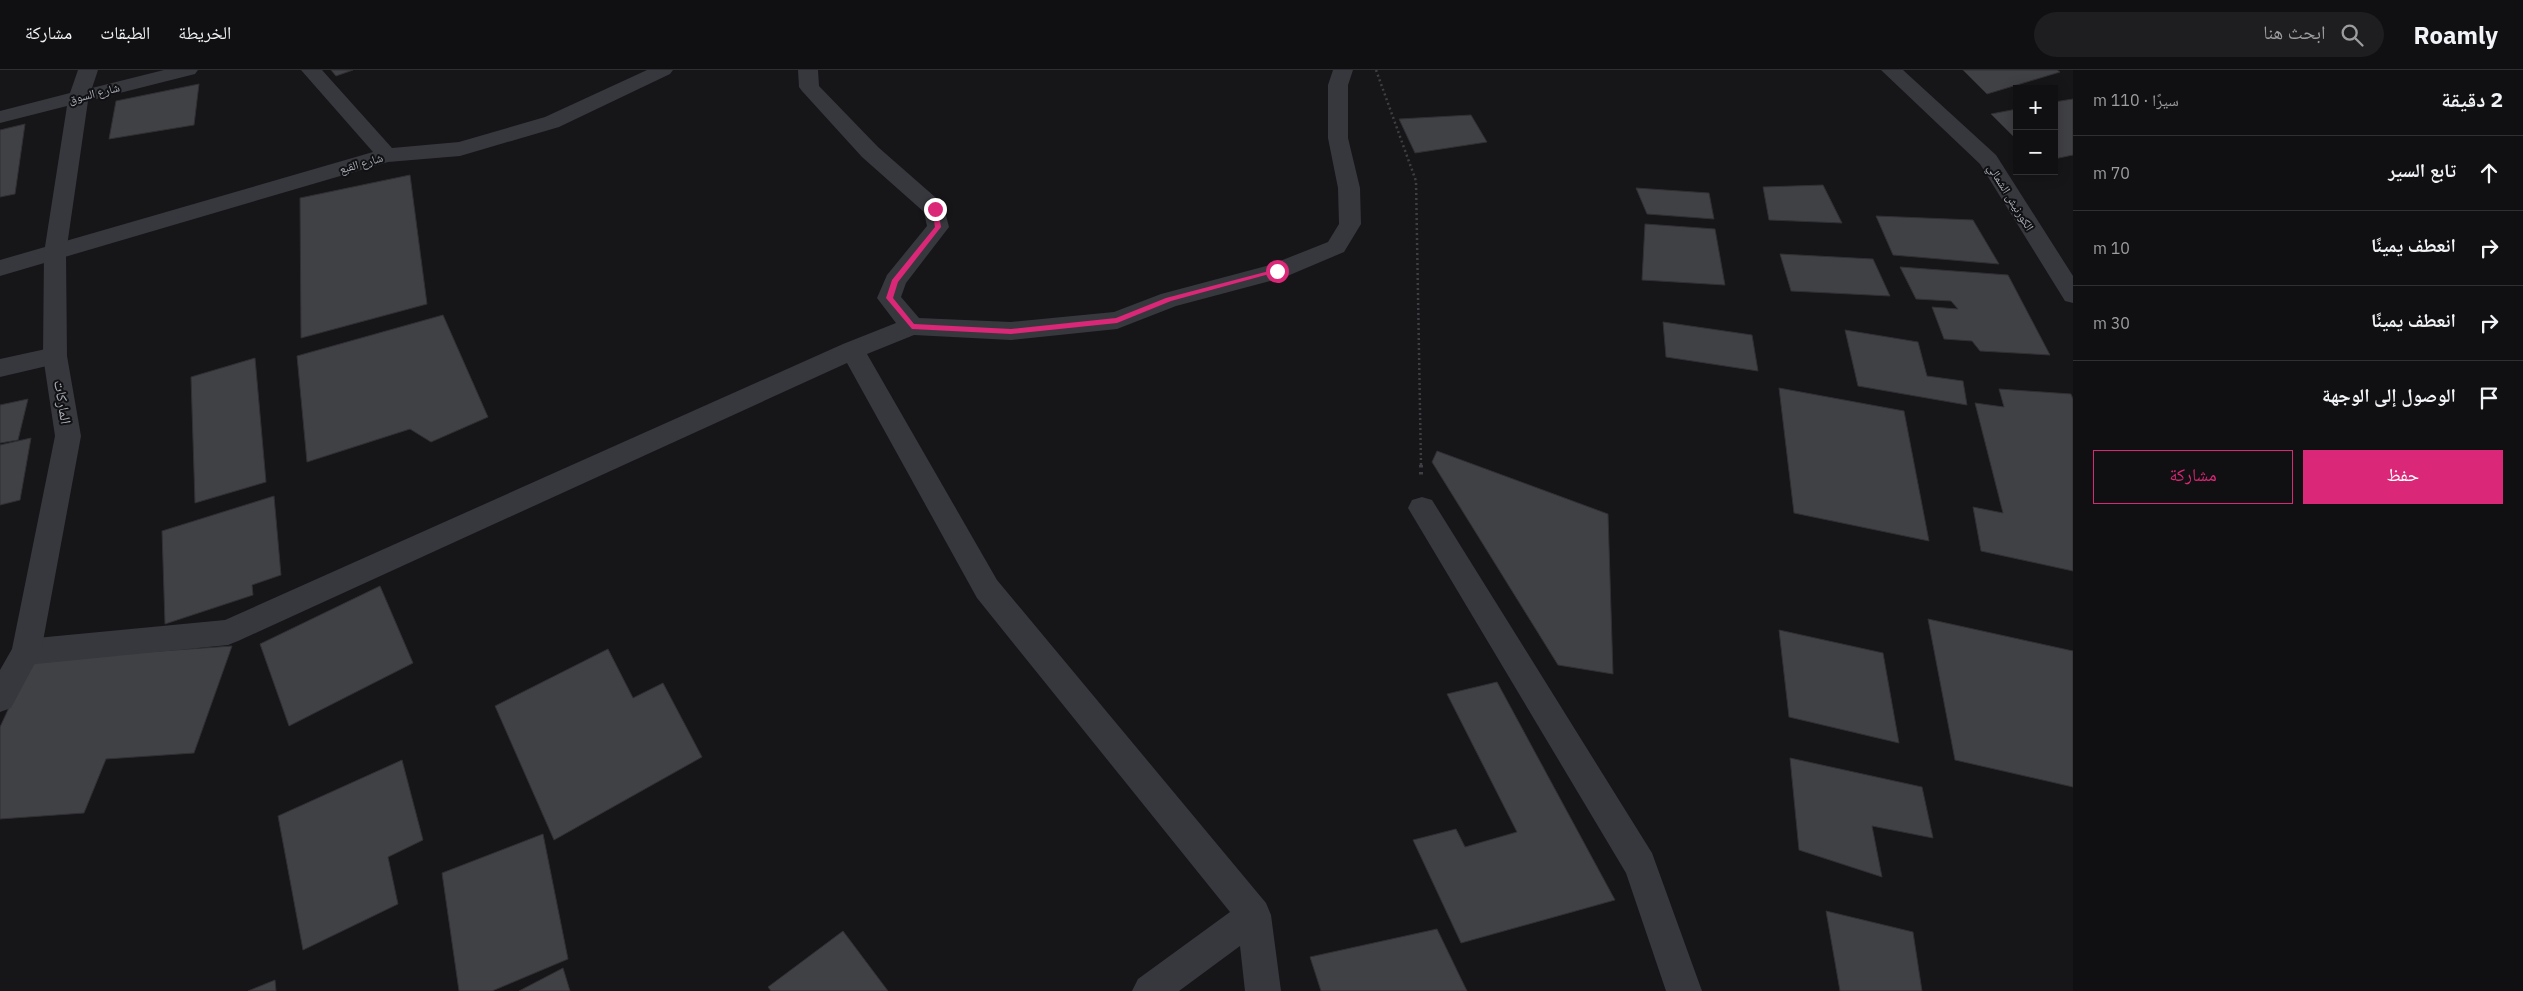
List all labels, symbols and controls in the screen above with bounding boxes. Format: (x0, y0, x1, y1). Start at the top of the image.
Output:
search box (2034, 12, 2384, 57)
text: Roamly (2414, 19, 2498, 51)
text: ابحث هنا (2263, 20, 2326, 44)
text: مشاركة (25, 21, 72, 44)
text: الطبقات (100, 21, 150, 44)
text: الخريطة (178, 21, 231, 44)
icon: search (2338, 21, 2366, 49)
street label: شارع السوق (67, 79, 122, 108)
map controls (2013, 85, 2058, 175)
button: + (2013, 85, 2058, 130)
text: 2 دقيقة (2441, 85, 2503, 113)
text: سيرًا · 110 m (2093, 90, 2179, 110)
button: − (2013, 130, 2058, 175)
street label: شارع القبع (337, 150, 385, 177)
text: تابع السير (2388, 158, 2456, 182)
icon: ahead (2475, 159, 2503, 187)
street label: الكورنيش الشمالي (1982, 161, 2038, 235)
text: 70 m (2093, 163, 2130, 183)
route end (924, 198, 947, 221)
text: انعطف يمينًا (2371, 233, 2456, 257)
icon: right (2475, 234, 2503, 262)
text: 10 m (2093, 238, 2130, 258)
route start (1266, 260, 1289, 283)
text: انعطف يمينًا (2371, 308, 2456, 332)
icon: right (2475, 309, 2503, 337)
text: 30 m (2093, 313, 2130, 333)
street label: الماركات (50, 379, 76, 425)
text: الوصول إلى الوجهة (2322, 383, 2456, 407)
icon: arrive (2475, 384, 2503, 412)
button: مشاركة (2093, 450, 2293, 504)
button: حفظ (2303, 450, 2503, 504)

